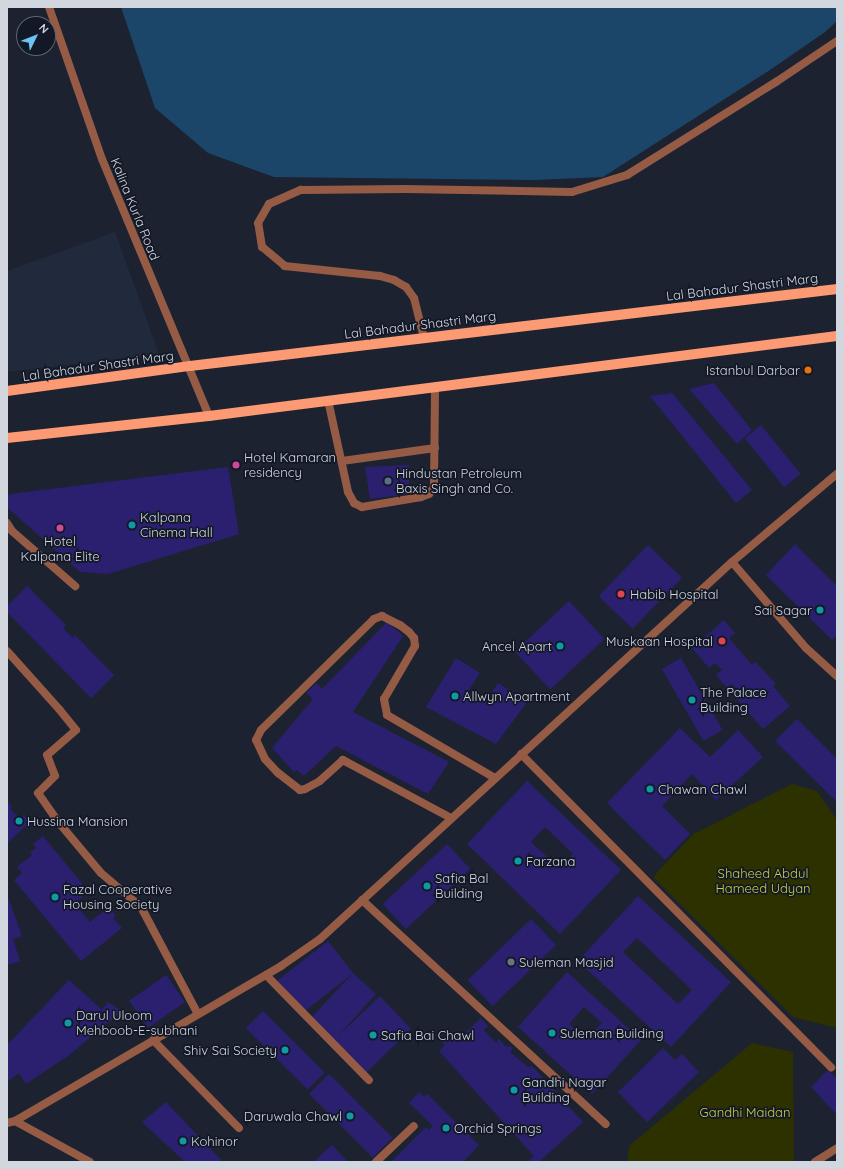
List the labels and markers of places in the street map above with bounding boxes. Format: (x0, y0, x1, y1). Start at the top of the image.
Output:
place label: Istanbul Darbar (706, 362, 800, 378)
marker: Istanbul Darbar (803, 365, 813, 375)
place label: Hotel Kamaran residency (244, 450, 336, 481)
marker: Hotel Kamaran residency (231, 460, 241, 470)
place label: Hindustan Petroleum Baxis Singh and Co. (396, 466, 522, 497)
marker: Hindustan Petroleum Baxis Singh and Co. (383, 476, 393, 486)
place label: Kalpana Cinema Hall (140, 510, 213, 541)
marker: Kalpana Cinema Hall (127, 520, 137, 530)
marker: Hotel Kalpana Elite (55, 523, 65, 533)
place label: Hotel Kalpana Elite (20, 534, 100, 565)
place label: Habib Hospital (630, 586, 719, 602)
marker: Habib Hospital (615, 588, 627, 600)
place label: Sai Sagar (754, 602, 812, 618)
marker: Sai Sagar (815, 605, 825, 615)
place label: Muskaan Hospital (606, 633, 713, 649)
marker: Muskaan Hospital (716, 635, 728, 647)
place label: Ancel Apart (482, 638, 552, 654)
marker: Ancel Apart (555, 641, 565, 651)
place label: The Palace Building (700, 685, 767, 716)
place label: Allwyn Apartment (463, 688, 570, 704)
marker: Allwyn Apartment (450, 691, 460, 701)
marker: The Palace Building (687, 695, 697, 705)
place label: Chawan Chawl (658, 781, 747, 797)
marker: Chawan Chawl (645, 784, 655, 794)
place label: Hussina Mansion (27, 813, 128, 829)
marker: Hussina Mansion (14, 816, 24, 826)
place label: Farzana (526, 853, 575, 869)
marker: Farzana (513, 856, 523, 866)
place label: Safia Bal Building (435, 871, 488, 902)
marker: Safia Bal Building (422, 881, 432, 891)
place label: Fazal Cooperative Housing Society (63, 882, 172, 913)
marker: Fazal Cooperative Housing Society (50, 892, 60, 902)
place label: Suleman Masjid (519, 954, 614, 970)
marker: Suleman Masjid (506, 957, 516, 967)
place label: Darul Uloom Mehboob-E-subhani (76, 1008, 197, 1039)
marker: Darul Uloom Mehboob-E-subhani (63, 1018, 73, 1028)
place label: Suleman Building (560, 1025, 663, 1041)
place label: Safia Bai Chawl (381, 1027, 474, 1043)
marker: Suleman Building (547, 1028, 557, 1038)
marker: Safia Bai Chawl (368, 1030, 378, 1040)
place label: Shiv Sai Society (184, 1042, 277, 1058)
marker: Shiv Sai Society (280, 1045, 290, 1055)
place label: Gandhi Nagar Building (522, 1075, 606, 1106)
marker: Gandhi Nagar Building (509, 1085, 519, 1095)
place label: Daruwala Chawl (244, 1108, 342, 1124)
marker: Daruwala Chawl (345, 1111, 355, 1121)
place label: Orchid Springs (454, 1120, 542, 1136)
marker: Orchid Springs (441, 1123, 451, 1133)
place label: Kohinor (191, 1133, 238, 1149)
marker: Kohinor (178, 1136, 188, 1146)

